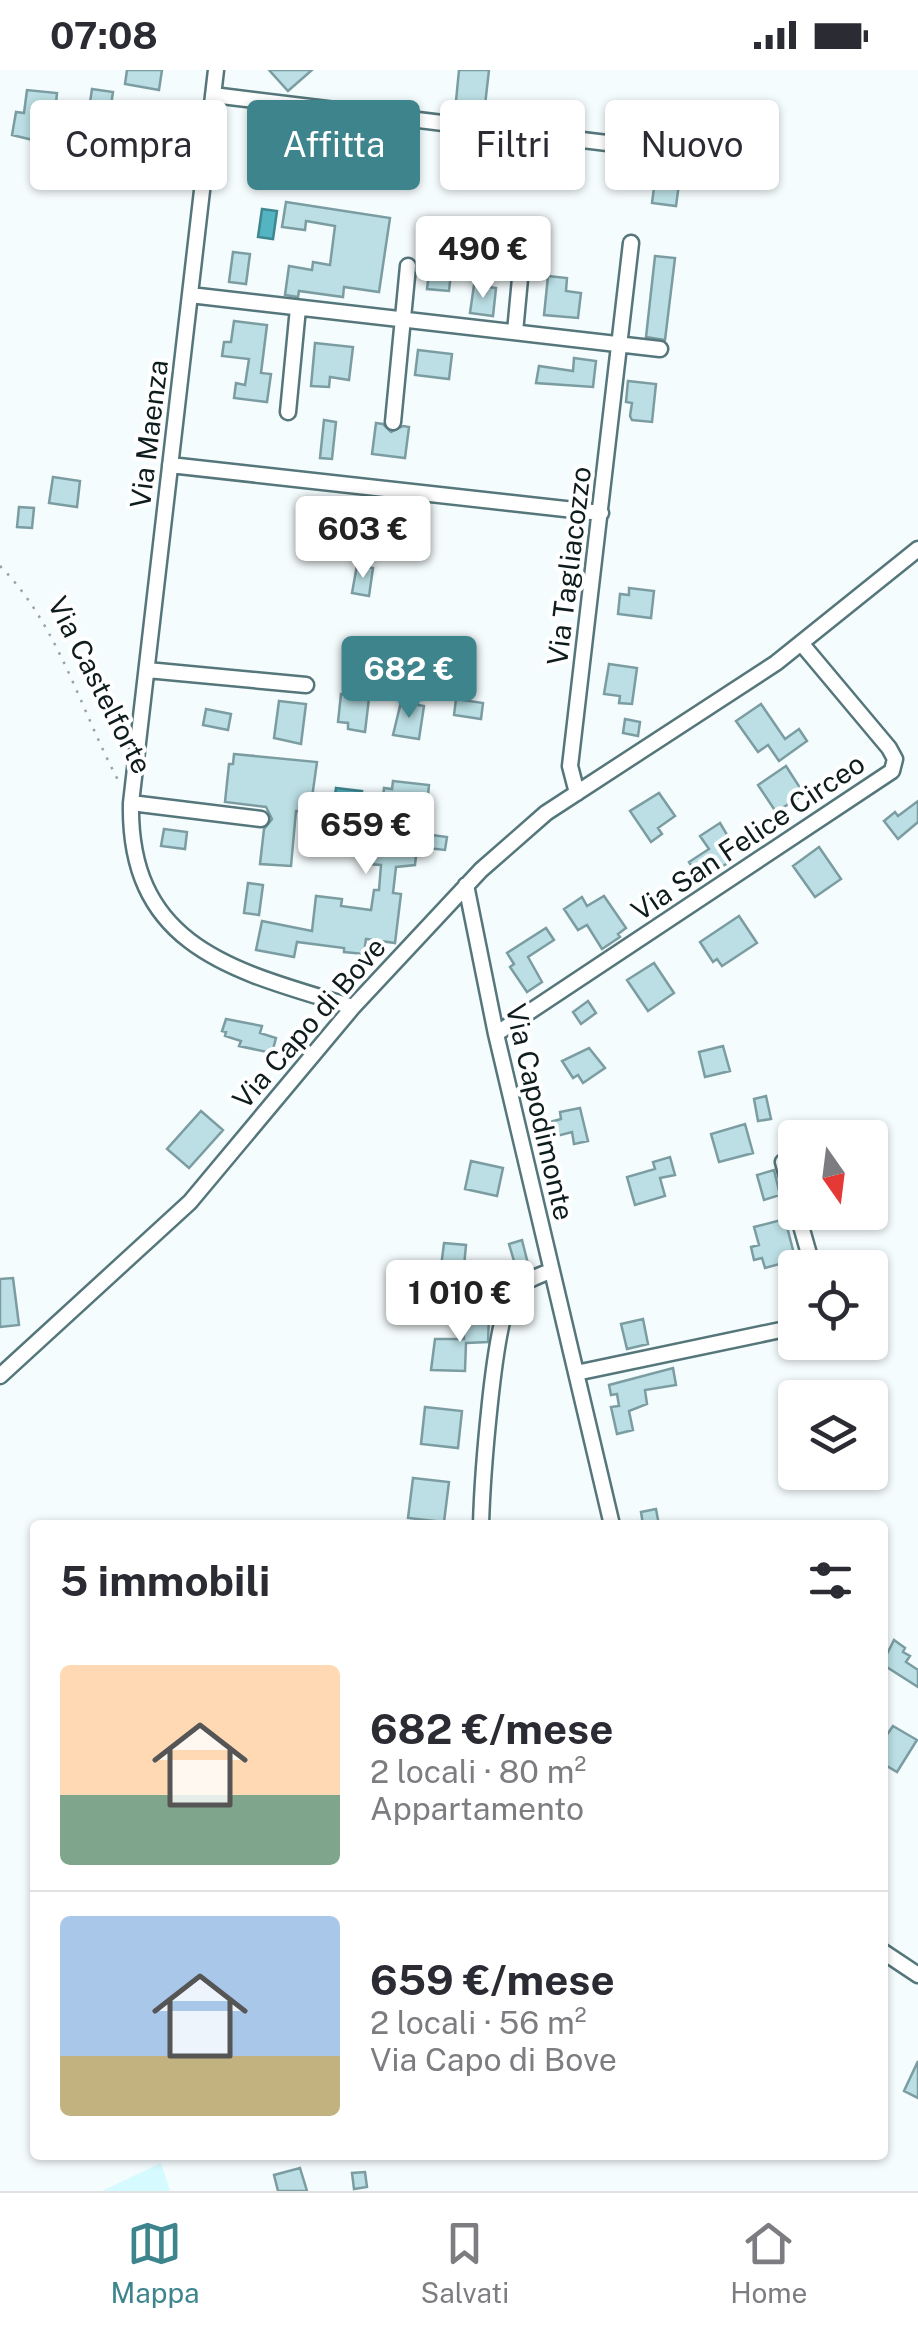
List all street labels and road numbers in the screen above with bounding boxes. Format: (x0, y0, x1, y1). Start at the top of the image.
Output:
street label: Via Maenza (123, 358, 174, 510)
street label: Via Tagliacozzo (540, 465, 597, 667)
street label: Via Castelforte (42, 591, 159, 779)
street label: Via San Felice Circeo (625, 746, 871, 927)
street label: Via Capo di Bove (225, 930, 392, 1115)
street label: Via Capodimonte (500, 1000, 581, 1223)

